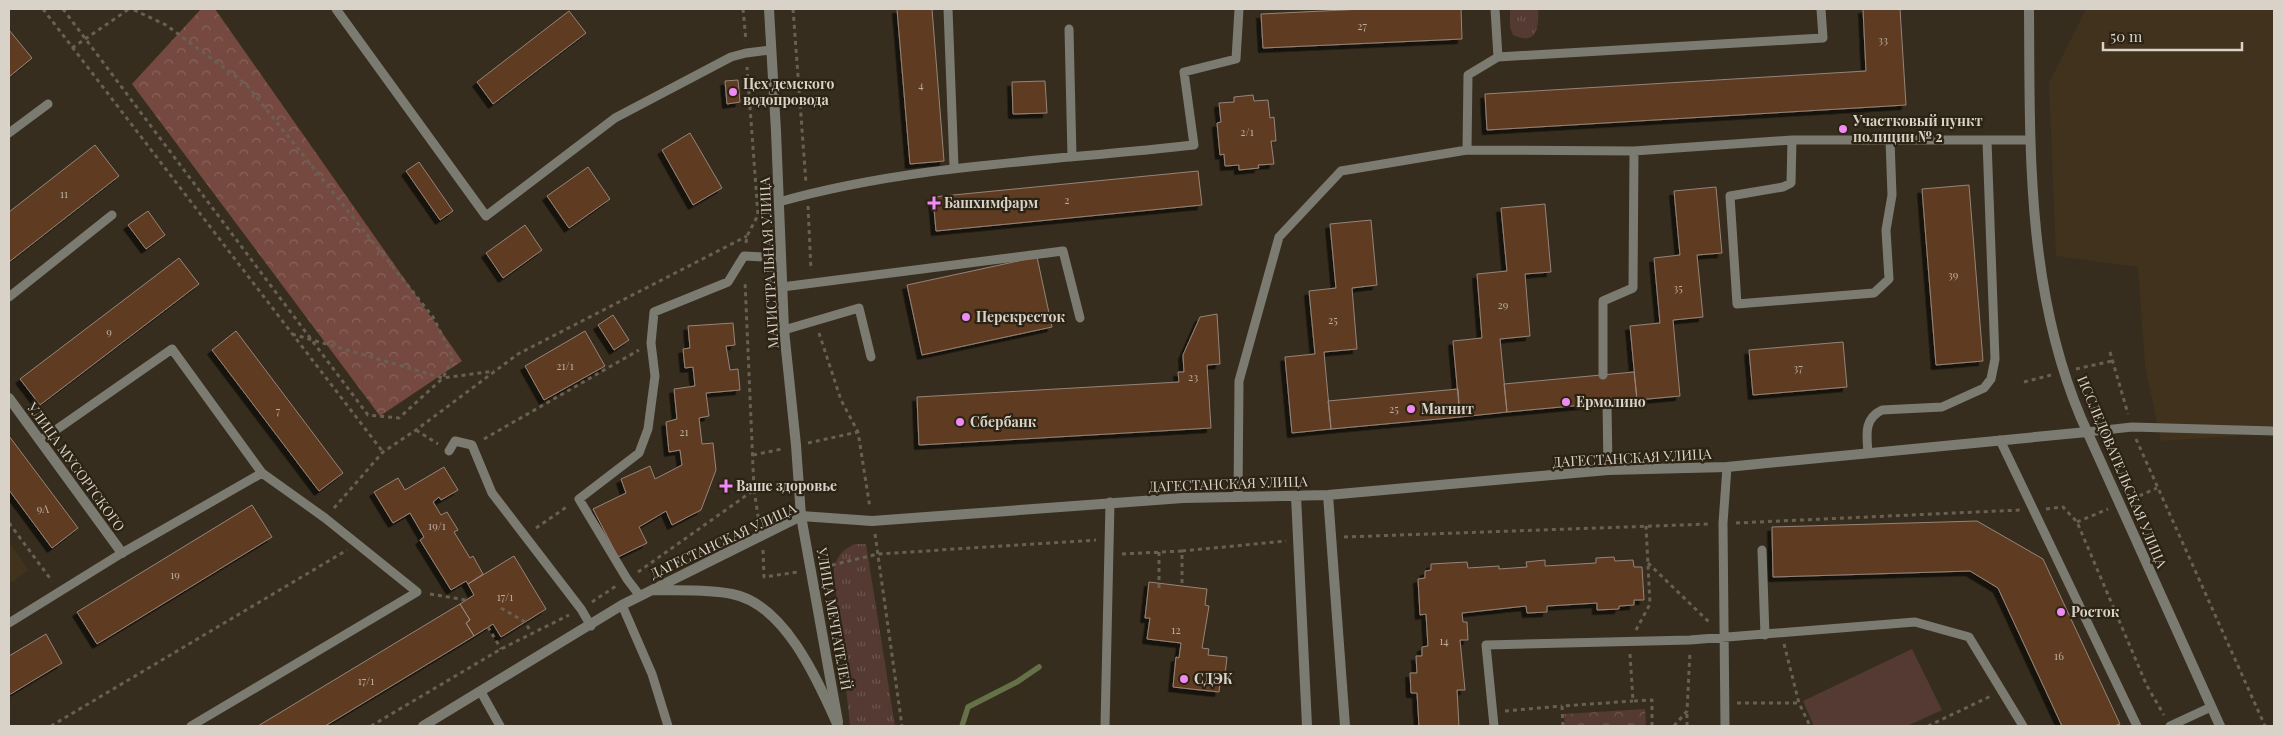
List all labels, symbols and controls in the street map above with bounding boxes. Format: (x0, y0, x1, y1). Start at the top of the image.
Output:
house number: 27 (1357, 18, 1367, 33)
scale bar (2103, 20, 2242, 52)
text: 50 m (2110, 26, 2143, 46)
house number: 33 (1878, 32, 1888, 47)
place label: Цех демского водопровода (743, 74, 835, 109)
house number: 4 (918, 77, 924, 92)
marker: Цех демского водопровода (727, 86, 739, 98)
place label: Участковый пункт полиции № 2 (1852, 111, 1983, 146)
marker: Участковый пункт полиции № 2 (1837, 123, 1849, 135)
house number: 2/1 (1240, 124, 1254, 139)
street label: МАГИСТРАЛЬНАЯ УЛИЦА (755, 177, 782, 349)
house number: 11 (60, 186, 68, 201)
house number: 2 (1064, 192, 1070, 207)
place label: Башхимфарм (944, 193, 1039, 212)
marker: Башхимфарм (928, 197, 940, 209)
house number: 39 (1948, 267, 1959, 282)
house number: 35 (1673, 280, 1683, 295)
house number: 29 (1498, 297, 1509, 312)
place label: Перекресток (976, 307, 1066, 326)
marker: Перекресток (960, 311, 972, 323)
house number: 25 (1328, 312, 1338, 327)
house number: 9 (106, 324, 112, 339)
house number: 21/1 (556, 358, 574, 373)
house number: 37 (1793, 360, 1803, 375)
house number: 23 (1188, 369, 1198, 384)
street label: ИССЛЕДОВАТЕЛЬСКАЯ УЛИЦА (2073, 373, 2172, 571)
place label: Ермолино (1576, 392, 1646, 411)
marker: Ермолино (1560, 396, 1572, 408)
street label: УЛИЦА МУСОРГСКОГО (23, 398, 130, 535)
place label: Магнит (1421, 399, 1474, 418)
house number: 25 (1389, 401, 1399, 416)
house number: 7 (276, 403, 281, 418)
marker: Магнит (1405, 403, 1417, 415)
place label: Сбербанк (970, 412, 1037, 431)
marker: Сбербанк (954, 416, 966, 428)
house number: 21 (679, 424, 689, 439)
street label: ДАГЕСТАНСКАЯ УЛИЦА (1552, 444, 1712, 471)
street label: ДАГЕСТАНСКАЯ УЛИЦА (1148, 471, 1308, 496)
place label: Ваше здоровье (736, 476, 837, 495)
marker: Ваше здоровье (720, 480, 732, 492)
street label: ДАГЕСТАНСКАЯ УЛИЦА (647, 498, 799, 583)
house number: 9А (37, 501, 49, 516)
house number: 19/1 (428, 518, 446, 533)
street label: УЛИЦА МЕЧТАТЕЛЕЙ (812, 545, 856, 692)
house number: 19 (170, 567, 180, 582)
house number: 17/1 (497, 589, 513, 604)
place label: Росток (2071, 602, 2120, 621)
marker: Росток (2055, 606, 2067, 618)
house number: 12 (1171, 622, 1181, 637)
house number: 14 (1439, 633, 1449, 648)
house number: 16 (2054, 648, 2064, 663)
place label: СДЭК (1194, 669, 1233, 688)
house number: 17/1 (358, 673, 374, 688)
marker: СДЭК (1178, 673, 1190, 685)

